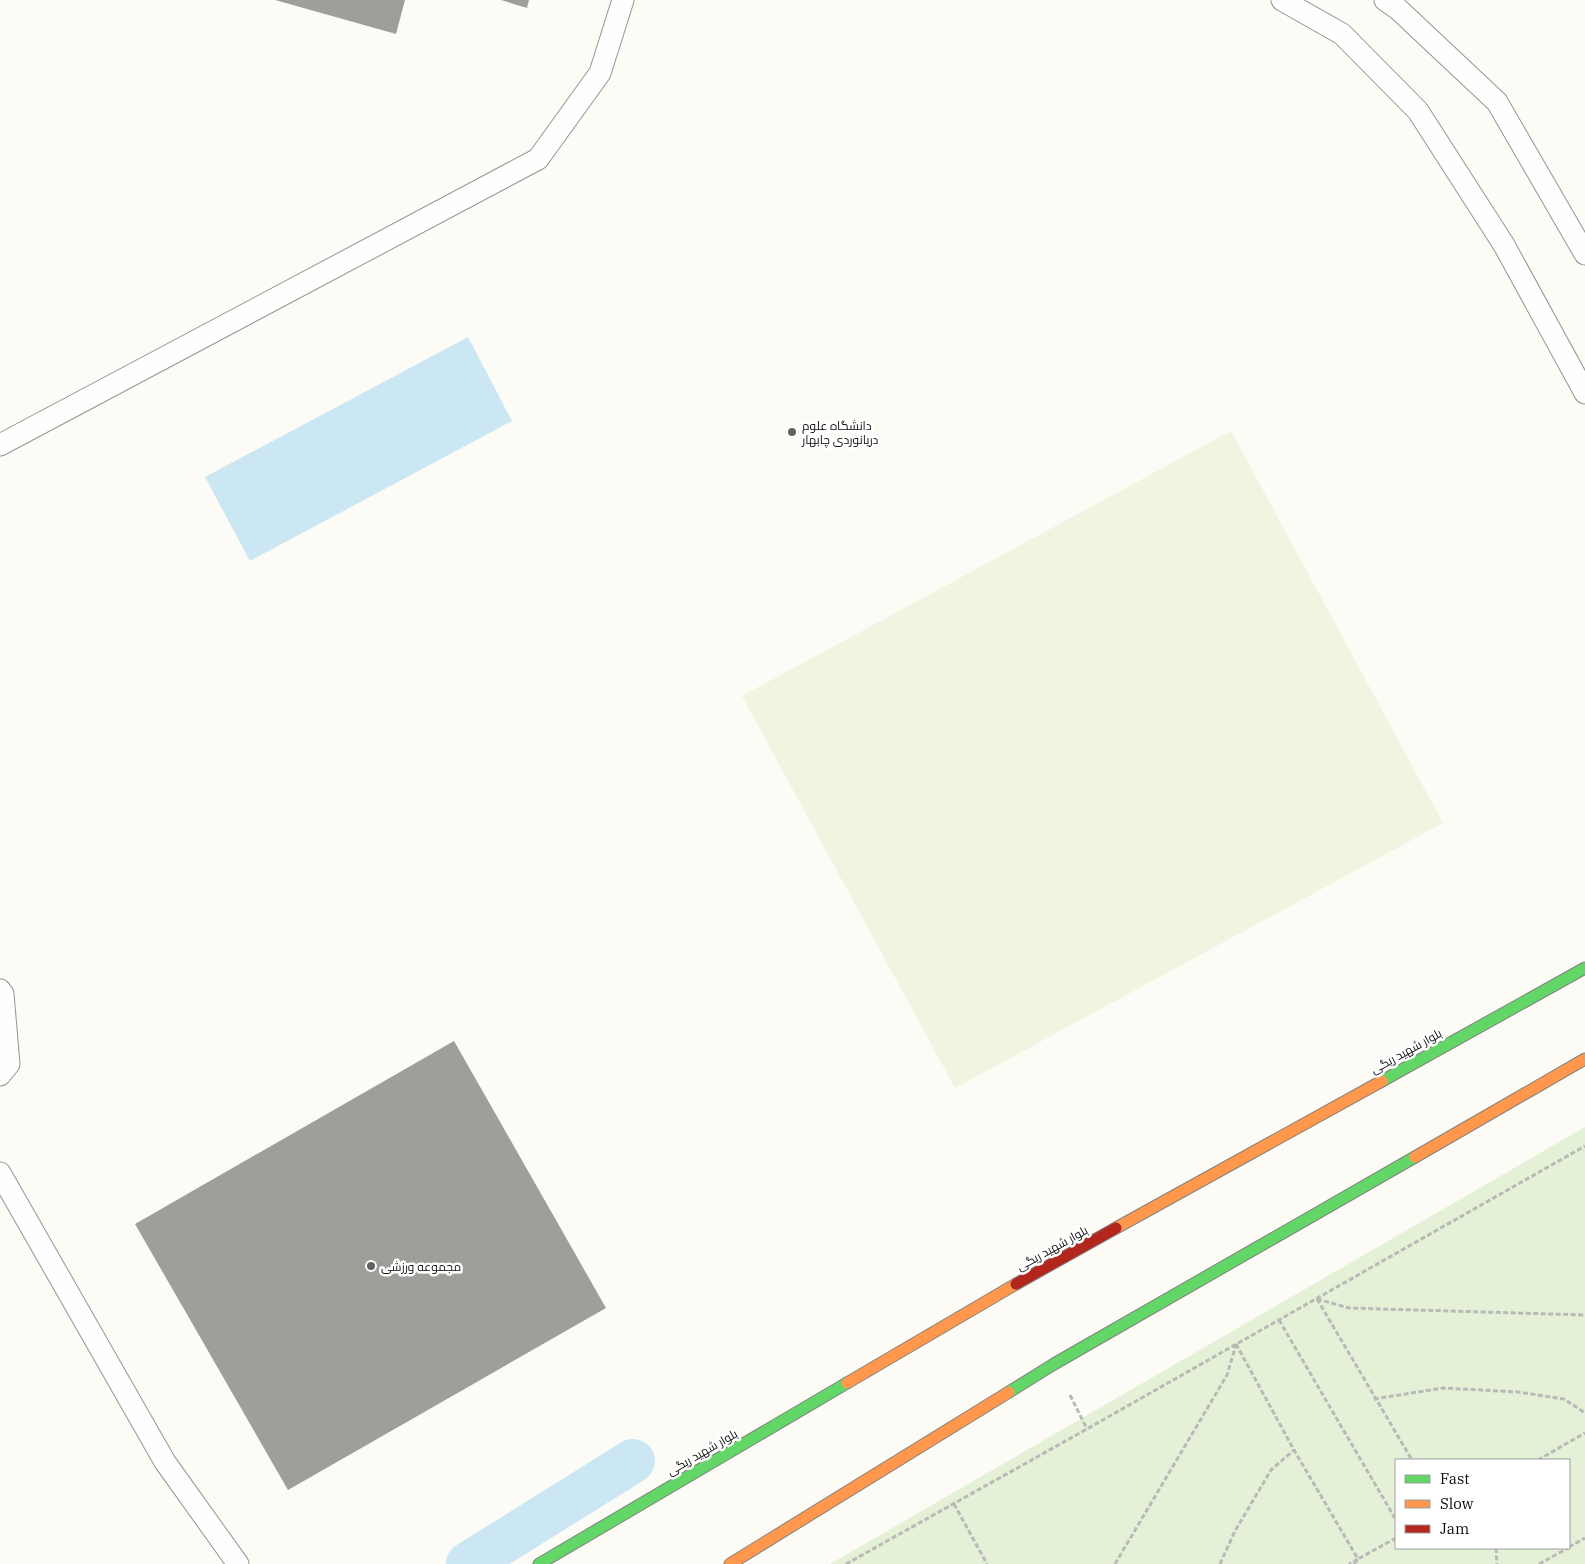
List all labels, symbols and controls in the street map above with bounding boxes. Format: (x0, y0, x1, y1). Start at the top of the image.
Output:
place label: دانشگاه علوم دریانوردی چابهار (801, 418, 879, 449)
marker: دانشگاه علوم دریانوردی چابهار (786, 426, 798, 438)
street label: بلوار شهید ریگی (1368, 1025, 1444, 1077)
street label: بلوار شهید ریگی (1014, 1222, 1090, 1274)
place label: مجموعه ورزشی (381, 1259, 461, 1274)
marker: مجموعه ورزشی (365, 1260, 377, 1272)
street label: بلوار شهید ریگی (664, 1426, 740, 1478)
legend (1395, 1459, 1570, 1549)
text: Fast (1440, 1469, 1470, 1488)
text: Slow (1440, 1494, 1474, 1513)
text: Jam (1440, 1519, 1469, 1538)

